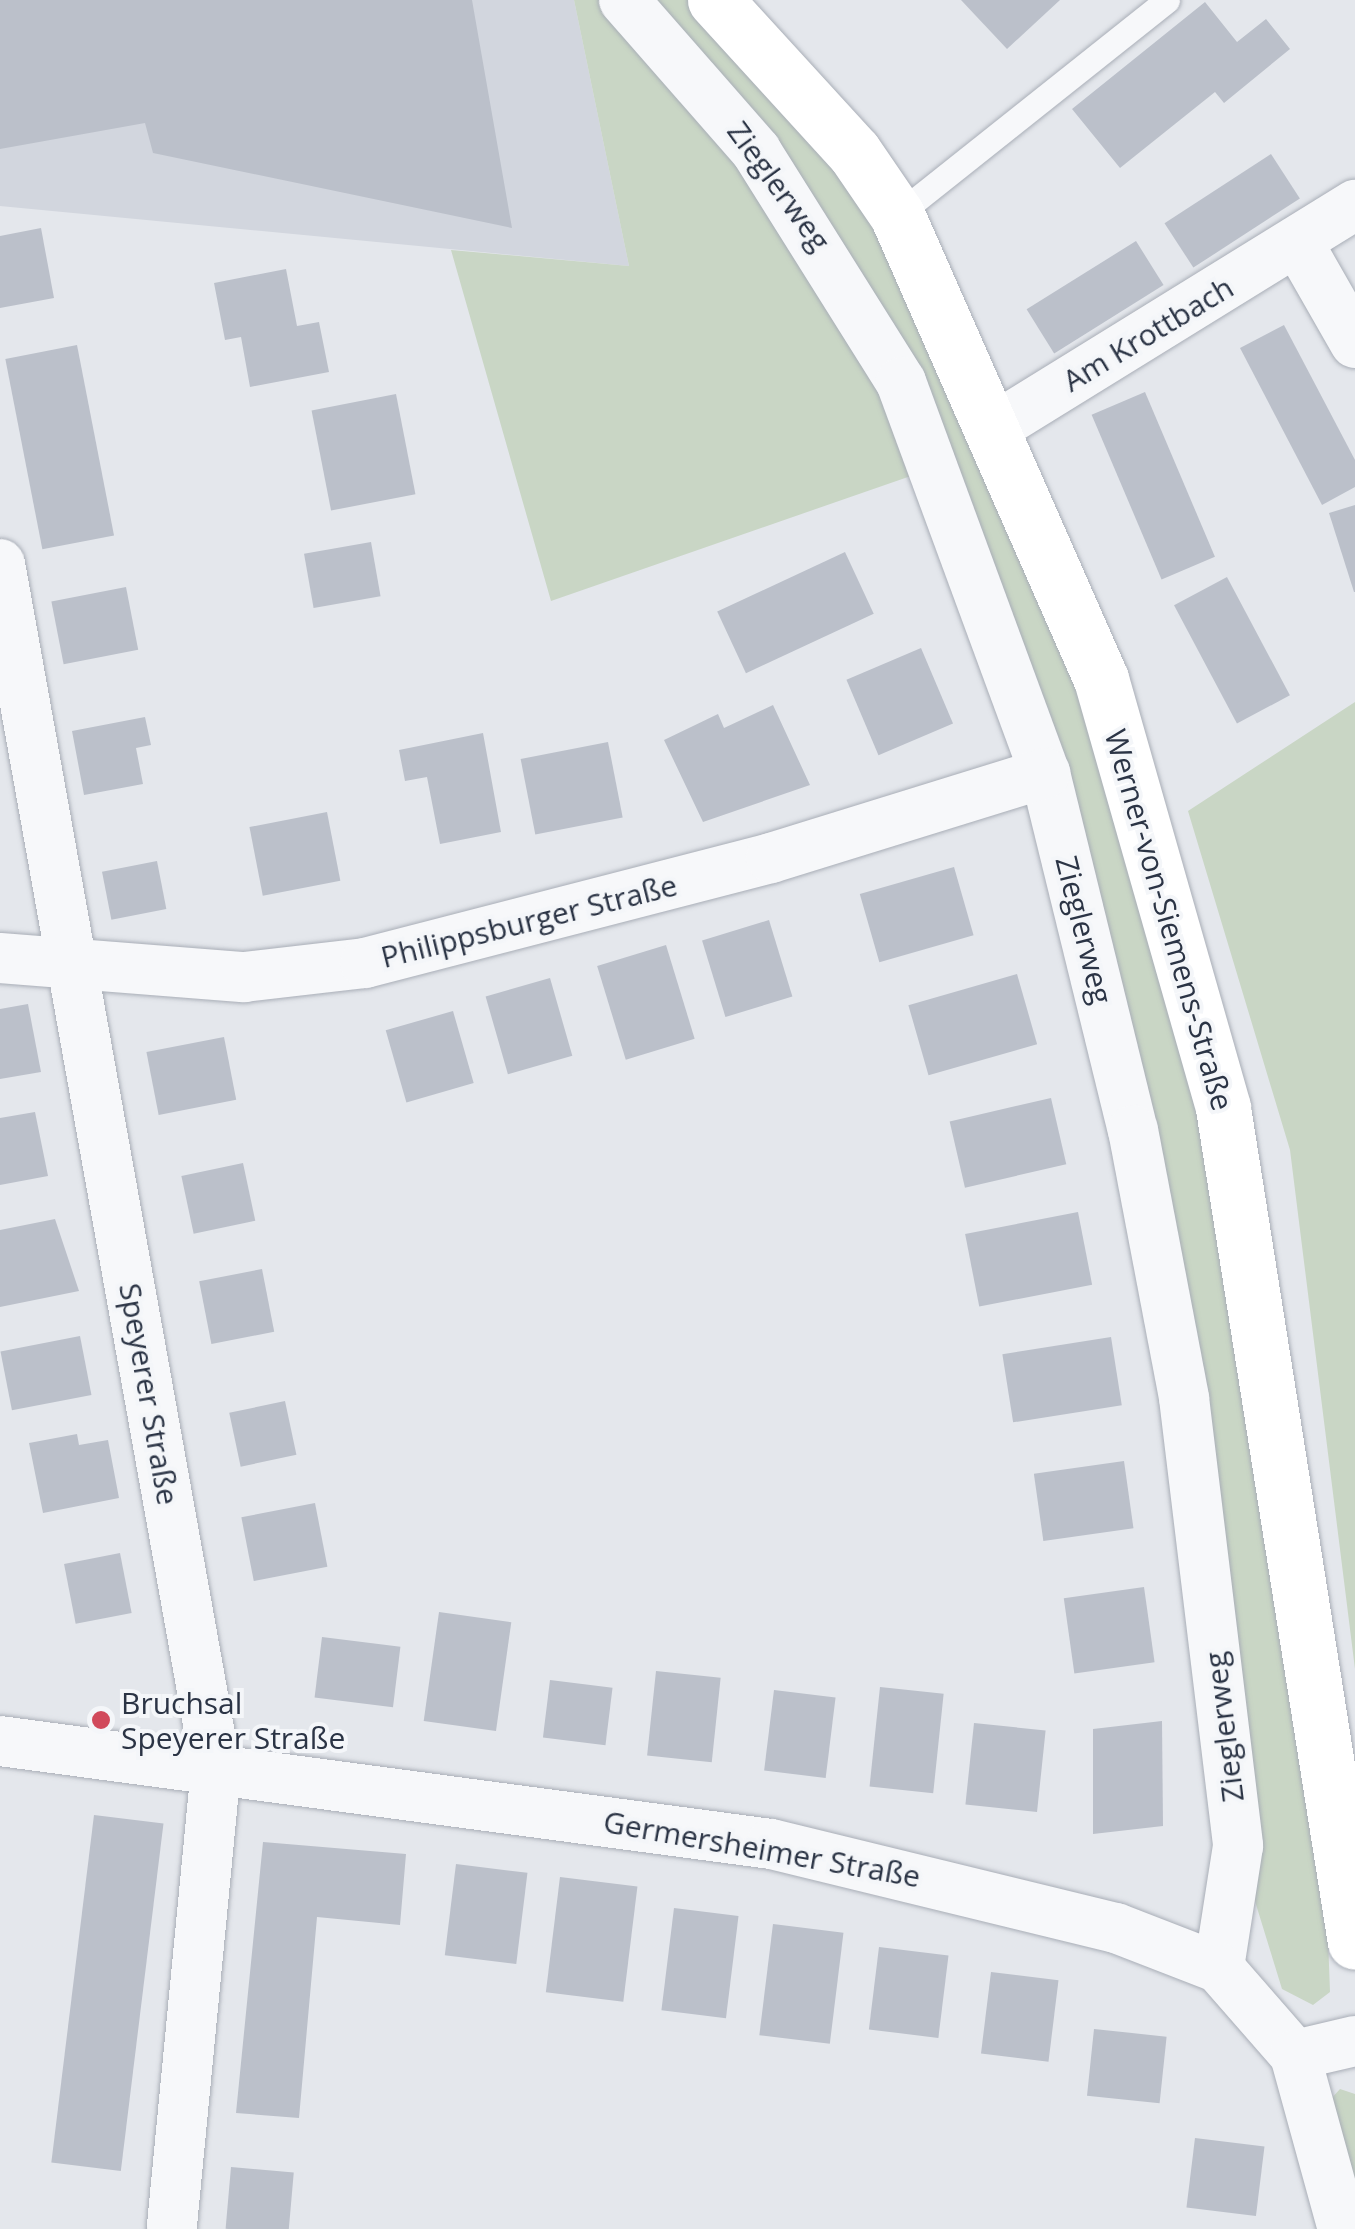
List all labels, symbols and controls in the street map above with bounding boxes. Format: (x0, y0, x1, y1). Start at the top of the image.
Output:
street label: Zieglerweg (720, 114, 838, 258)
street label: Am Krottbach (1056, 269, 1240, 399)
street label: Werner-von-Siemens-Straße (1097, 725, 1241, 1115)
street label: Zieglerweg (1048, 852, 1120, 1008)
street label: Philippsburger Straße (377, 867, 681, 975)
street label: Speyerer Straße (112, 1280, 186, 1508)
street label: Zieglerweg (1197, 1650, 1251, 1804)
place label: Bruchsal Speyerer Straße (121, 1685, 345, 1756)
marker: Bruchsal Speyerer Straße (90, 1709, 112, 1731)
street label: Germersheimer Straße (601, 1803, 923, 1895)

